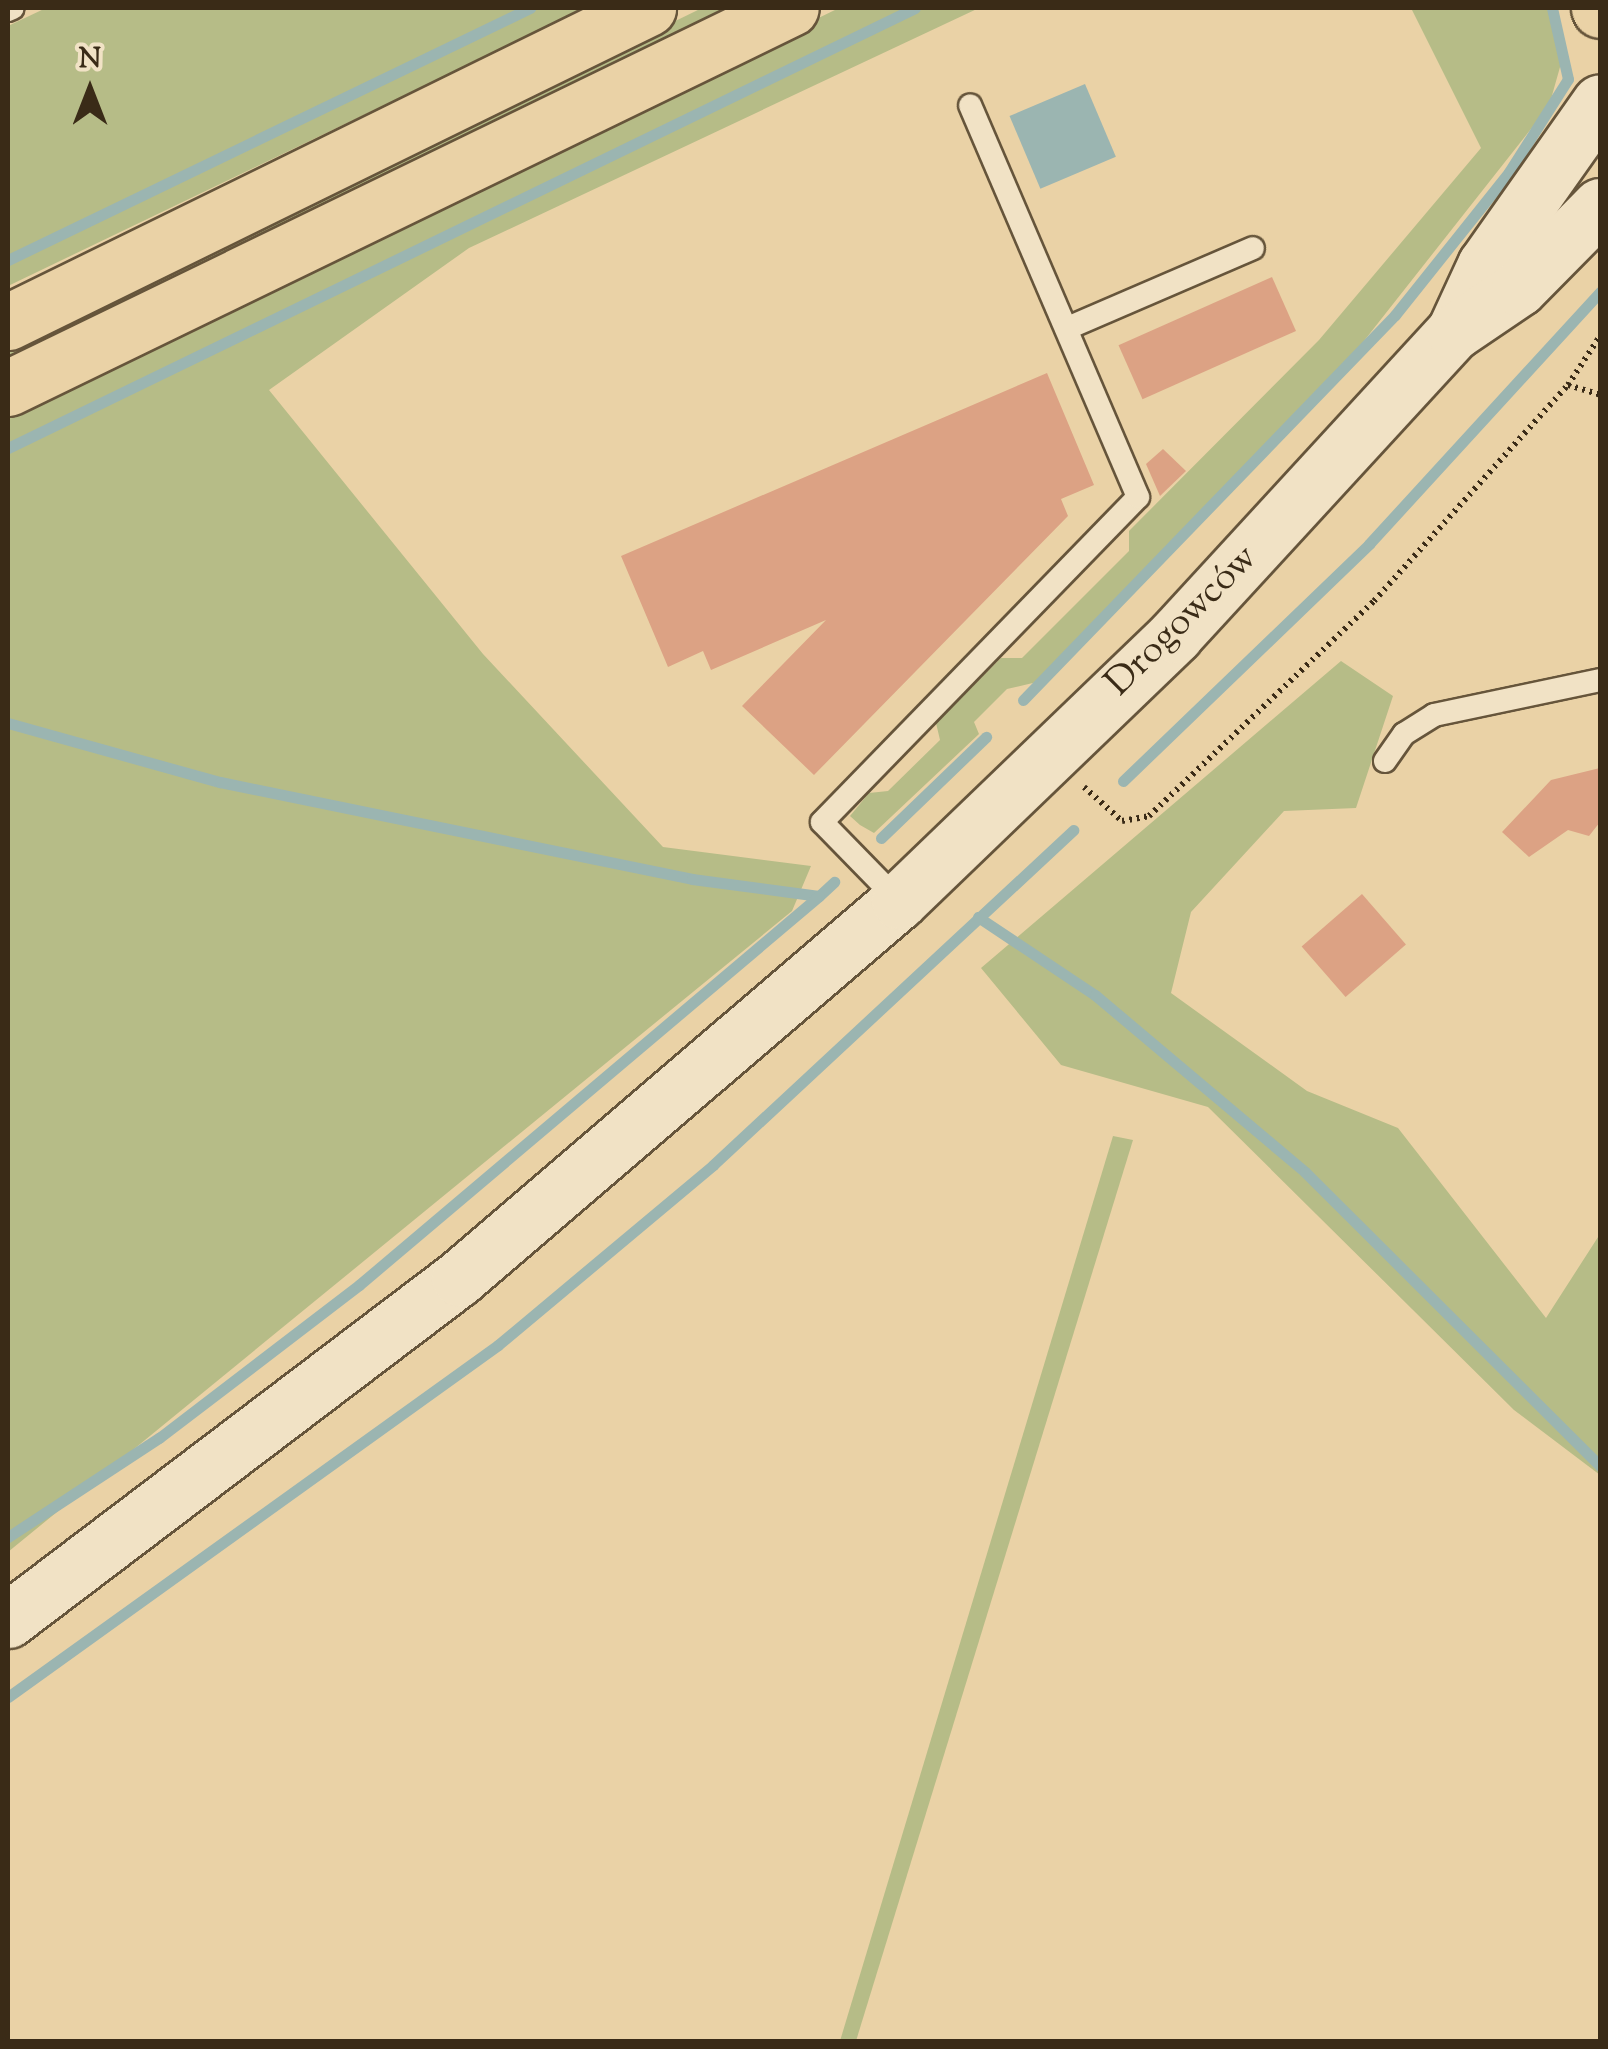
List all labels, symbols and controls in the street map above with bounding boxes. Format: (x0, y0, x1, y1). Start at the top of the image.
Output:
north arrow (40, 40, 140, 140)
text: N (79, 40, 101, 80)
street label: Drogowców (1098, 537, 1268, 707)

